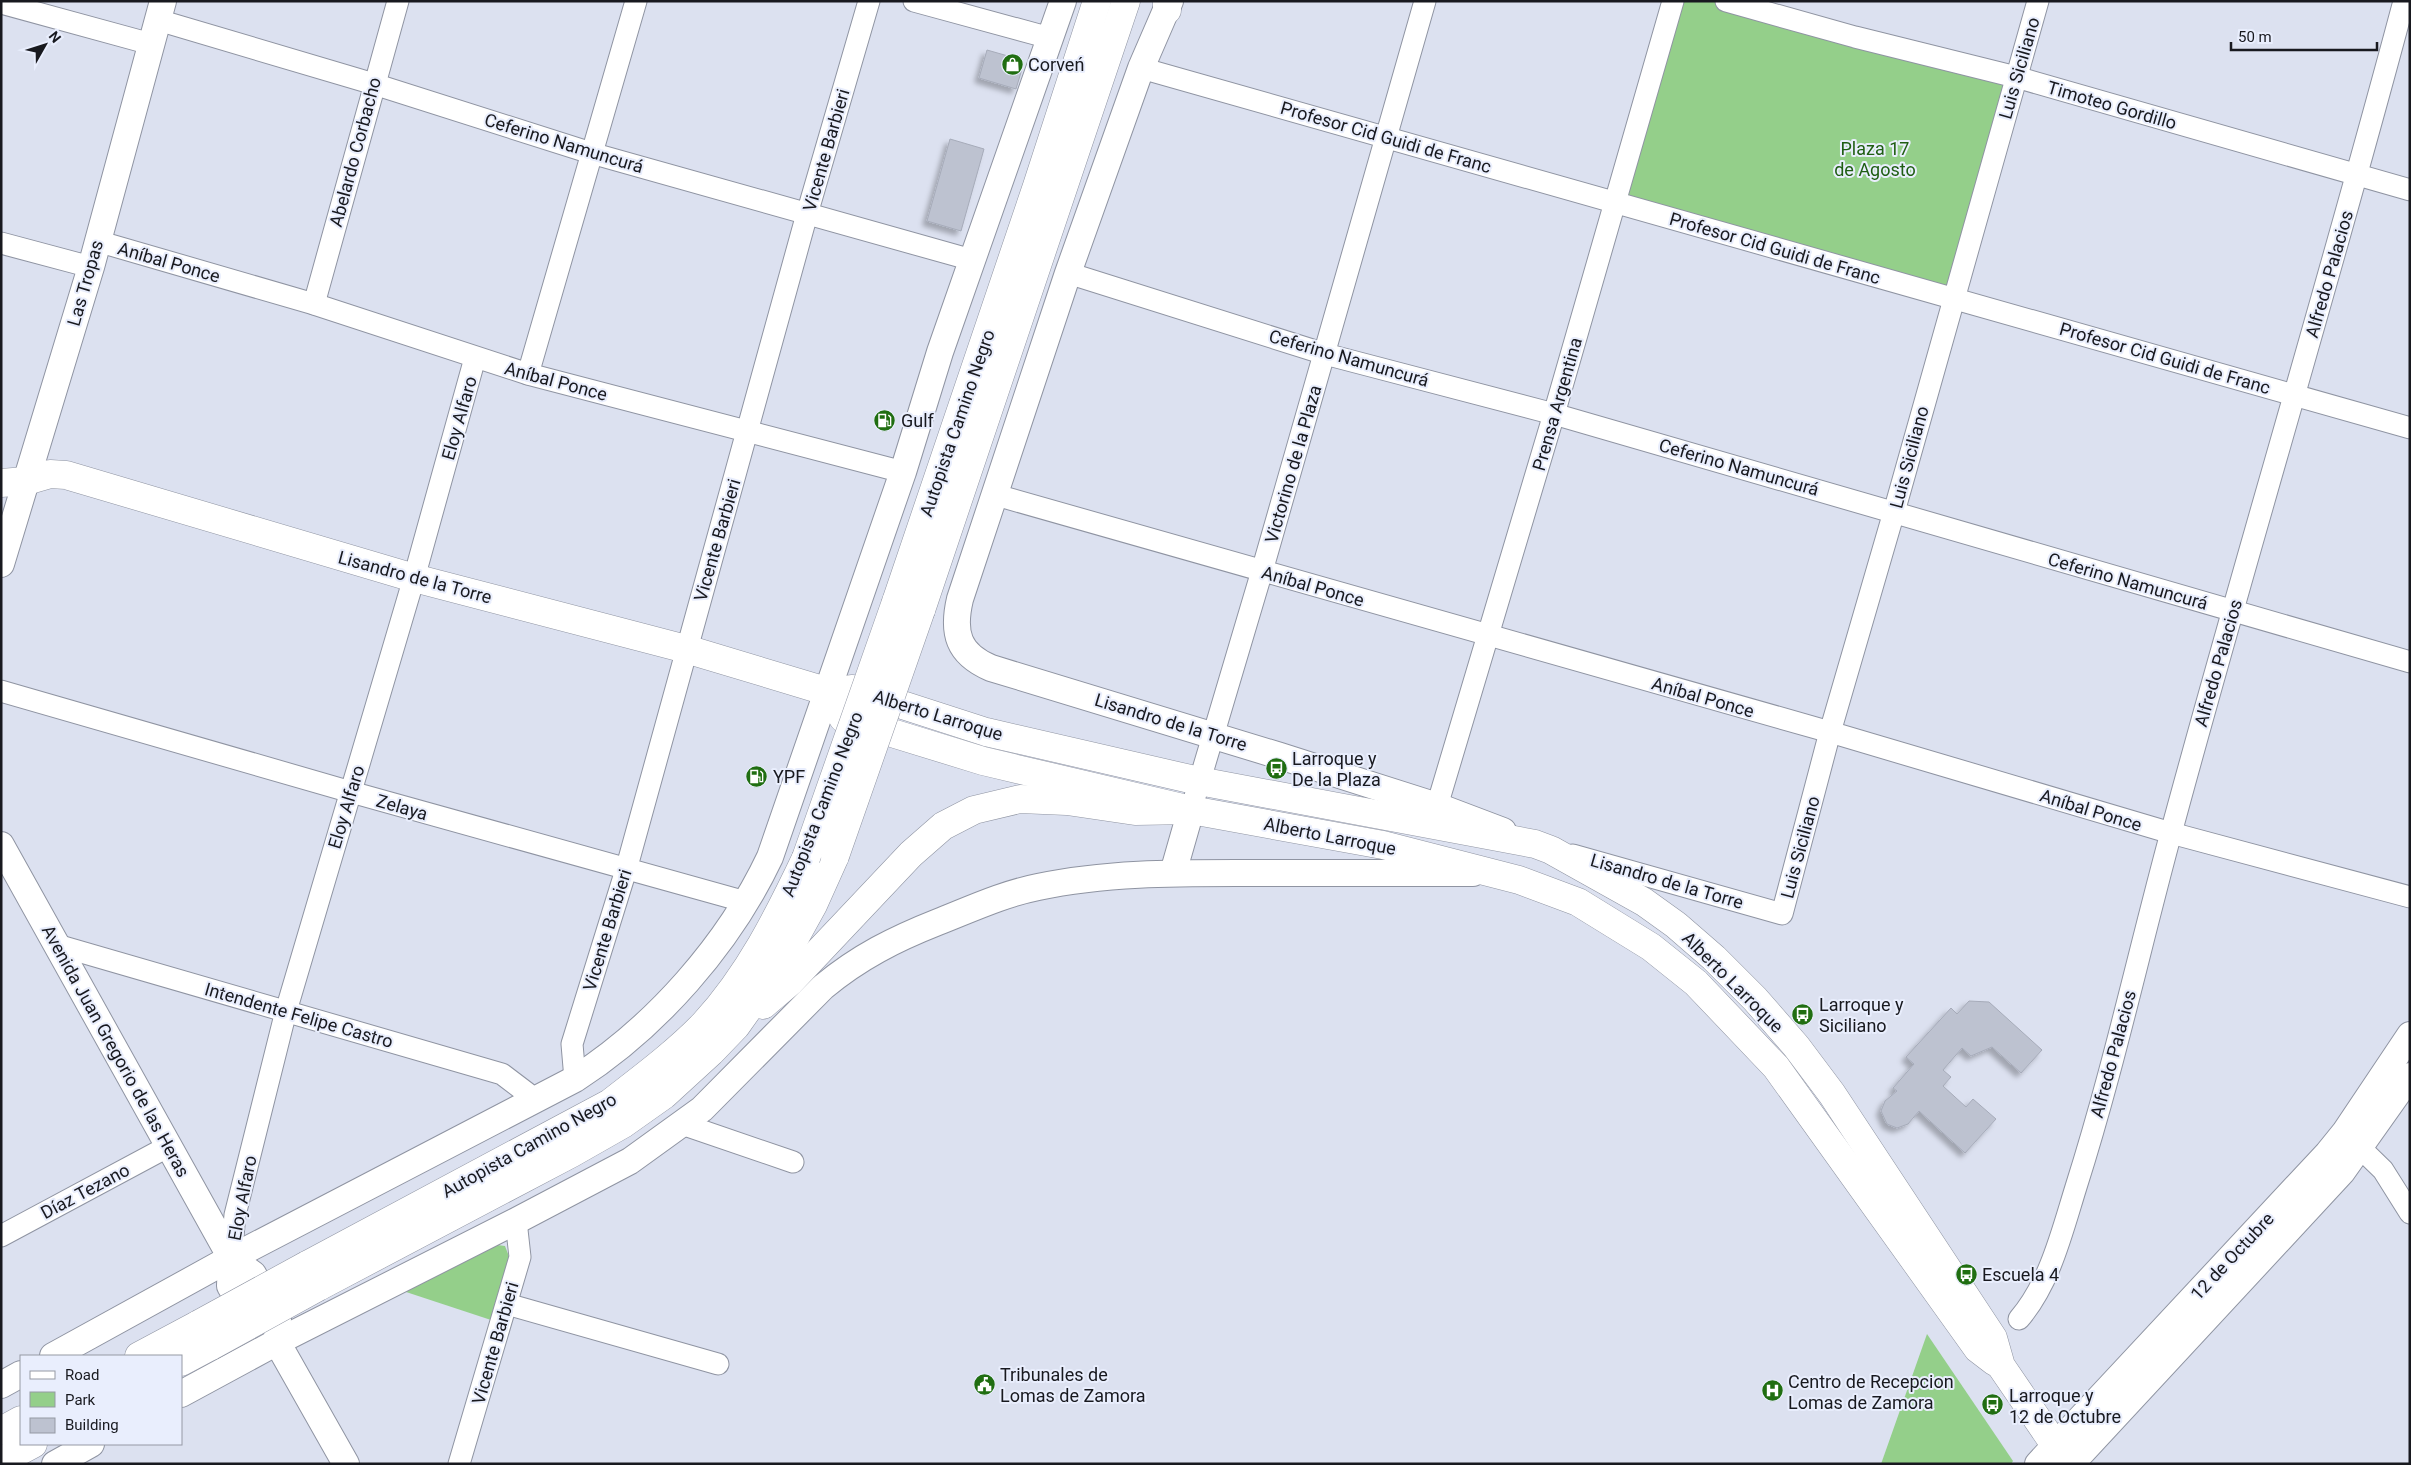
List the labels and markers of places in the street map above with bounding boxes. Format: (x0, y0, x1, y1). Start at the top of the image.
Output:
shop icon: Corveń (1000, 52, 1024, 76)
place label: Corveń (1028, 54, 1084, 75)
fuel station icon: Gulf (873, 408, 897, 432)
place label: Gulf (901, 410, 935, 431)
place label: Larroque y De la Plaza (1292, 748, 1381, 790)
bus stop icon: Larroque y De la Plaza (1264, 756, 1288, 780)
fuel station icon: YPF (745, 764, 769, 788)
place label: YPF (773, 766, 805, 787)
place label: Larroque y Siciliano (1819, 994, 1904, 1036)
bus stop icon: Larroque y Siciliano (1791, 1002, 1815, 1026)
bus stop icon: Escuela 4 (1954, 1262, 1978, 1286)
place label: Escuela 4 (1982, 1264, 2059, 1285)
place label: Tribunales de Lomas de Zamora (1000, 1364, 1146, 1406)
place label: Centro de Recepcion Lomas de Zamora (1788, 1371, 1954, 1413)
public building icon: Tribunales de Lomas de Zamora (972, 1372, 996, 1396)
hospital icon: Centro de Recepcion Lomas de Zamora (1760, 1379, 1784, 1403)
place label: Larroque y 12 de Octubre (2009, 1385, 2121, 1427)
bus stop icon: Larroque y 12 de Octubre (1981, 1393, 2005, 1417)

